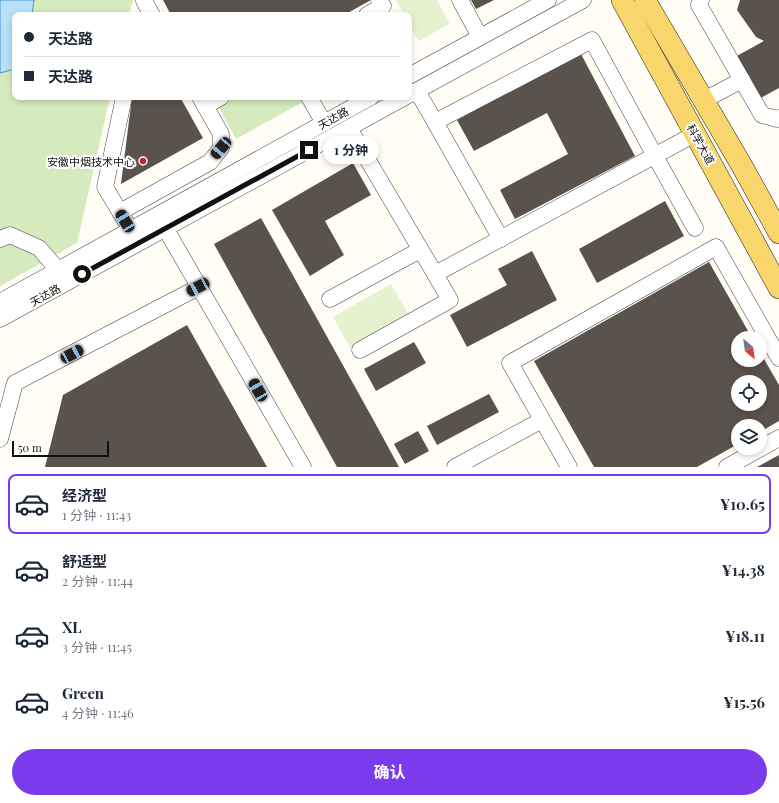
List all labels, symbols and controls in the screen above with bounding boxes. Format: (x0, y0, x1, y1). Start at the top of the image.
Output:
text: 天达路 (48, 28, 93, 48)
text: 天达路 (48, 66, 93, 86)
street label: 天达路 (315, 103, 351, 133)
street label: 科学大道 (684, 121, 718, 167)
car (209, 135, 233, 161)
callout: 1 分钟 (323, 136, 379, 164)
route end (300, 141, 318, 159)
text: 1 分钟 (334, 141, 368, 158)
place label: 安徽中烟技术中心 (47, 154, 135, 169)
marker: 安徽中烟技术中心 (138, 156, 148, 166)
car (114, 208, 136, 234)
route start (73, 265, 91, 283)
car (185, 276, 211, 298)
street label: 天达路 (27, 280, 63, 310)
north arrow (731, 331, 767, 367)
map controls (731, 331, 767, 455)
car (59, 343, 85, 365)
button: locate (731, 375, 767, 411)
car (247, 377, 269, 403)
button: layers (731, 419, 767, 455)
scale bar (12, 439, 109, 458)
text: 50 m (18, 440, 42, 455)
text: 经济型 (62, 485, 107, 505)
icon: car (14, 486, 50, 522)
text: ¥10.65 (720, 494, 765, 514)
text: 1 分钟 · 11:43 (62, 506, 131, 523)
text: 舒适型 (62, 551, 107, 571)
icon: car (14, 552, 50, 588)
text: ¥14.38 (722, 560, 765, 580)
text: 2 分钟 · 11:44 (62, 572, 133, 589)
text: XL (62, 617, 82, 637)
icon: car (14, 618, 50, 654)
text: ¥18.11 (725, 626, 765, 646)
text: 3 分钟 · 11:45 (62, 638, 132, 655)
text: Green (62, 683, 104, 703)
icon: car (14, 684, 50, 720)
text: ¥15.56 (723, 692, 765, 712)
text: 4 分钟 · 11:46 (62, 704, 134, 721)
button: 确认 (12, 749, 767, 795)

